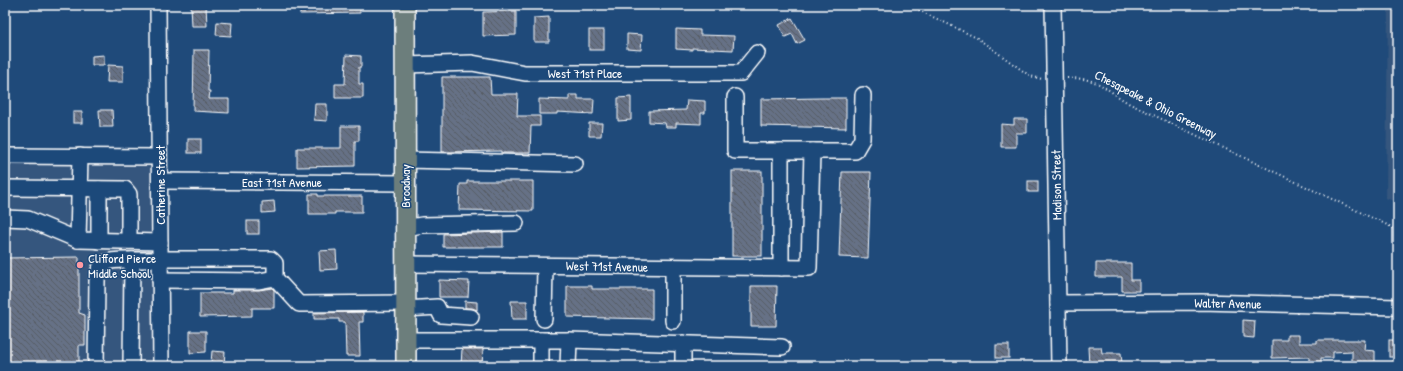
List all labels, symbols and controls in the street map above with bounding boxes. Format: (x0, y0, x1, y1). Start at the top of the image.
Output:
street label: West 71st Place (548, 64, 622, 82)
street label: Chesapeake & Ohio Greenway (1092, 65, 1221, 143)
street label: Catherine Street (151, 145, 169, 225)
street label: Madison Street (1046, 149, 1066, 220)
street label: Broadway (396, 164, 414, 208)
street label: East 71st Avenue (242, 173, 322, 191)
place label: Clifford Pierce Middle School (88, 249, 156, 282)
street label: West 71st Avenue (566, 256, 648, 276)
marker: Clifford Pierce Middle School (75, 260, 85, 270)
street label: Walter Avenue (1194, 293, 1262, 313)

